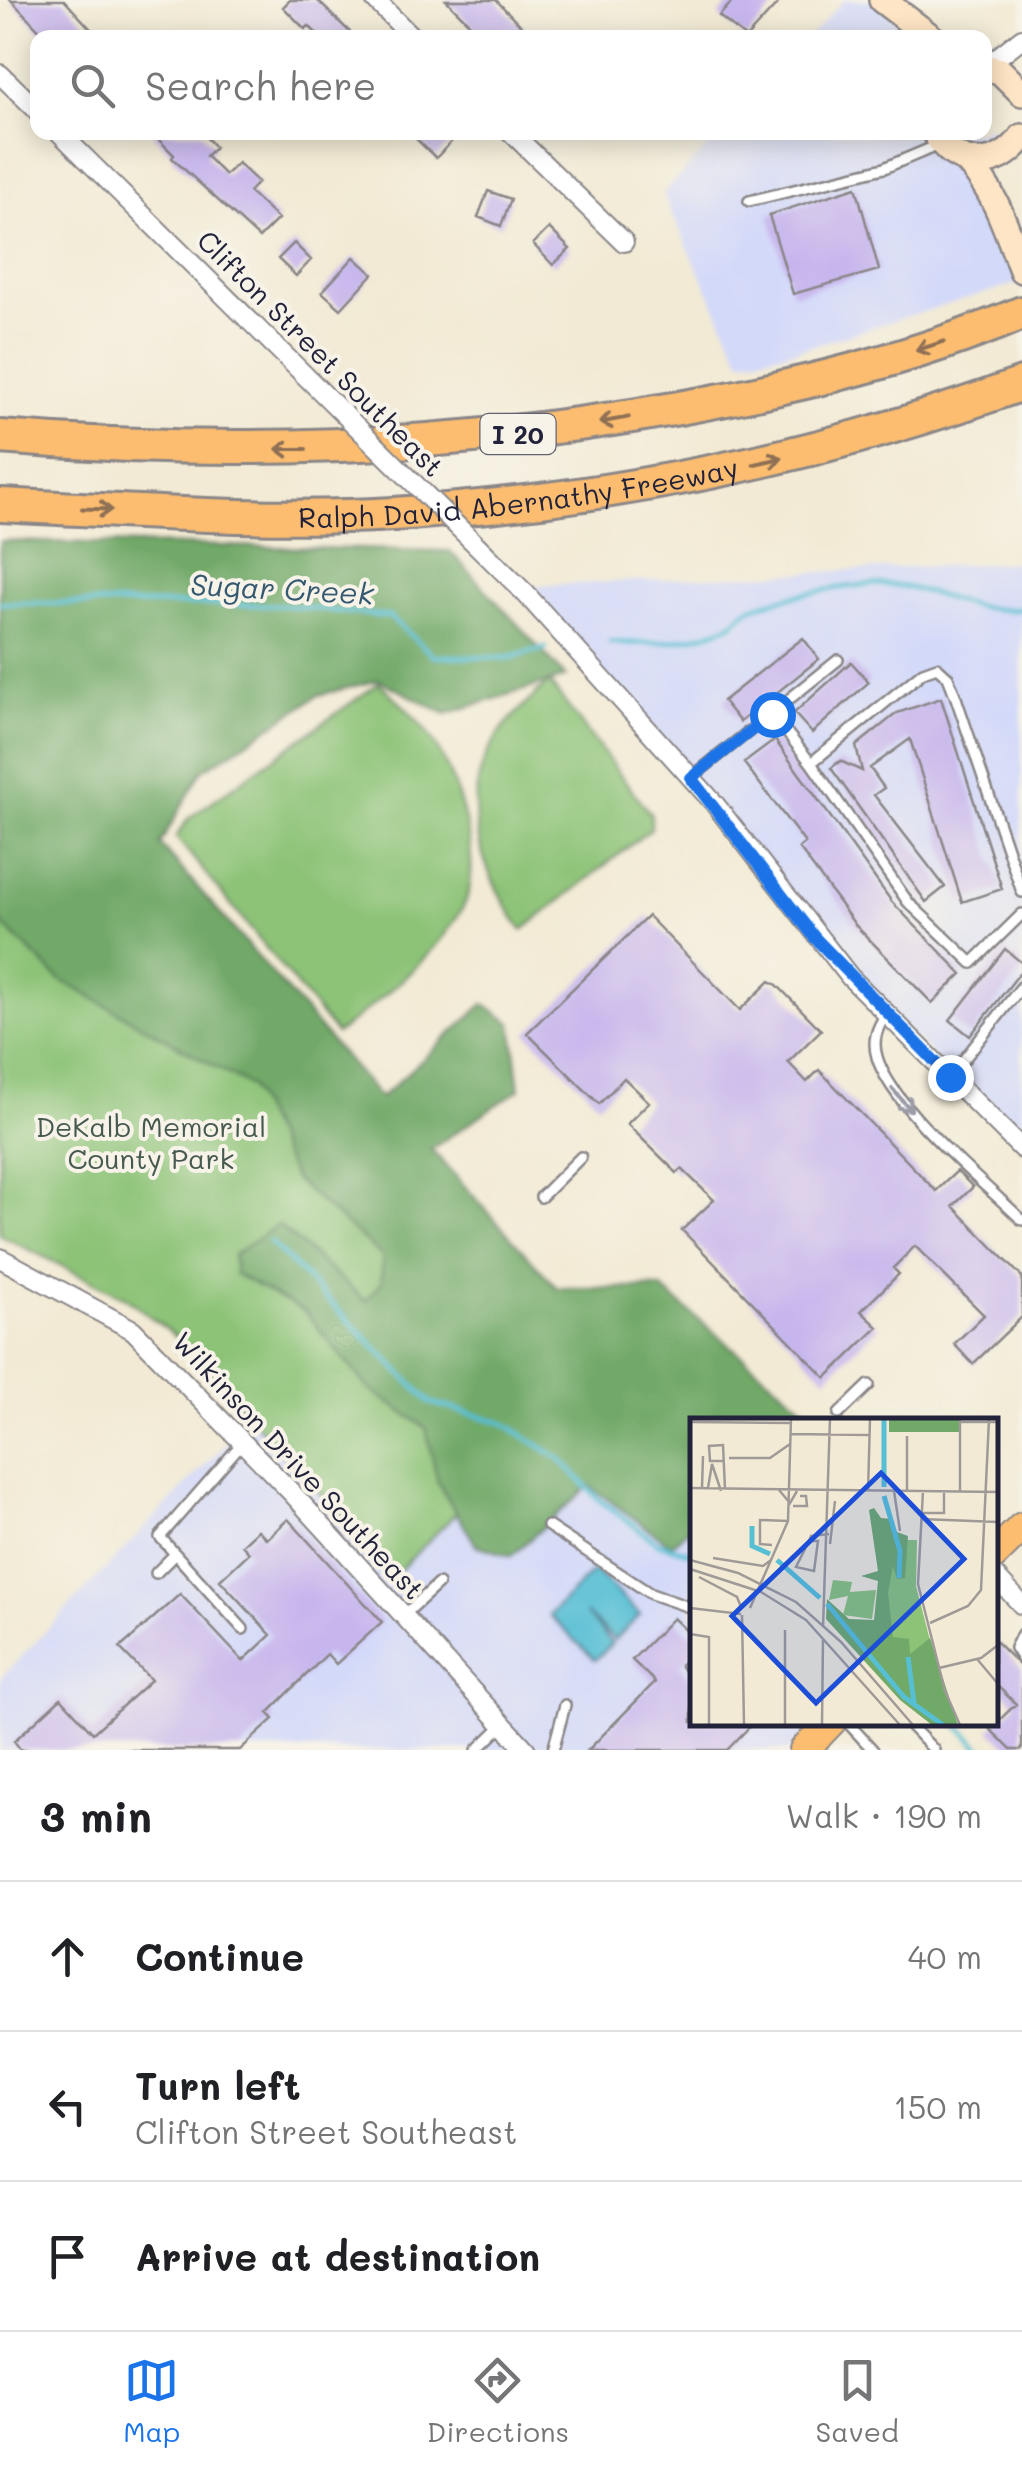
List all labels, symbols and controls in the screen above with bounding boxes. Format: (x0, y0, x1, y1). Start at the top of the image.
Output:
search box (30, 30, 992, 140)
icon: search (65, 58, 120, 113)
text: Search here (145, 60, 376, 110)
street label: Clifton Street Southeast (190, 222, 452, 484)
one-way arrow (915, 338, 946, 356)
one-way arrow (598, 411, 631, 430)
road number: I 20 (480, 414, 556, 454)
one-way arrow (275, 440, 308, 458)
street label: Ralph David Abernathy Freeway (298, 449, 741, 535)
one-way arrow (751, 451, 783, 469)
one-way arrow (81, 500, 113, 519)
water label: Sugar Creek (189, 563, 376, 613)
route start (750, 692, 796, 738)
route end (928, 1055, 974, 1101)
one-way arrow (891, 1087, 914, 1112)
park label: DeKalb Memorial County Park (36, 1108, 266, 1176)
street label: Wilkinson Drive Southeast (165, 1324, 433, 1606)
inset map (690, 1418, 997, 1725)
text: 3 min (40, 1788, 152, 1843)
text: Walk · 190 m (786, 1794, 982, 1836)
icon: ahead (40, 1929, 95, 1984)
text: Continue (135, 1931, 304, 1981)
text: 40 m (908, 1935, 982, 1977)
text: Turn left (135, 2060, 301, 2110)
icon: left (40, 2079, 95, 2134)
text: 150 m (894, 2085, 982, 2127)
text: Clifton Street Southeast (135, 2110, 517, 2152)
icon: arrive (40, 2229, 95, 2284)
text: Arrive at destination (135, 2231, 540, 2281)
tab: Map (123, 2353, 180, 2449)
tab: Directions (427, 2353, 569, 2449)
tab: Saved (816, 2353, 899, 2449)

